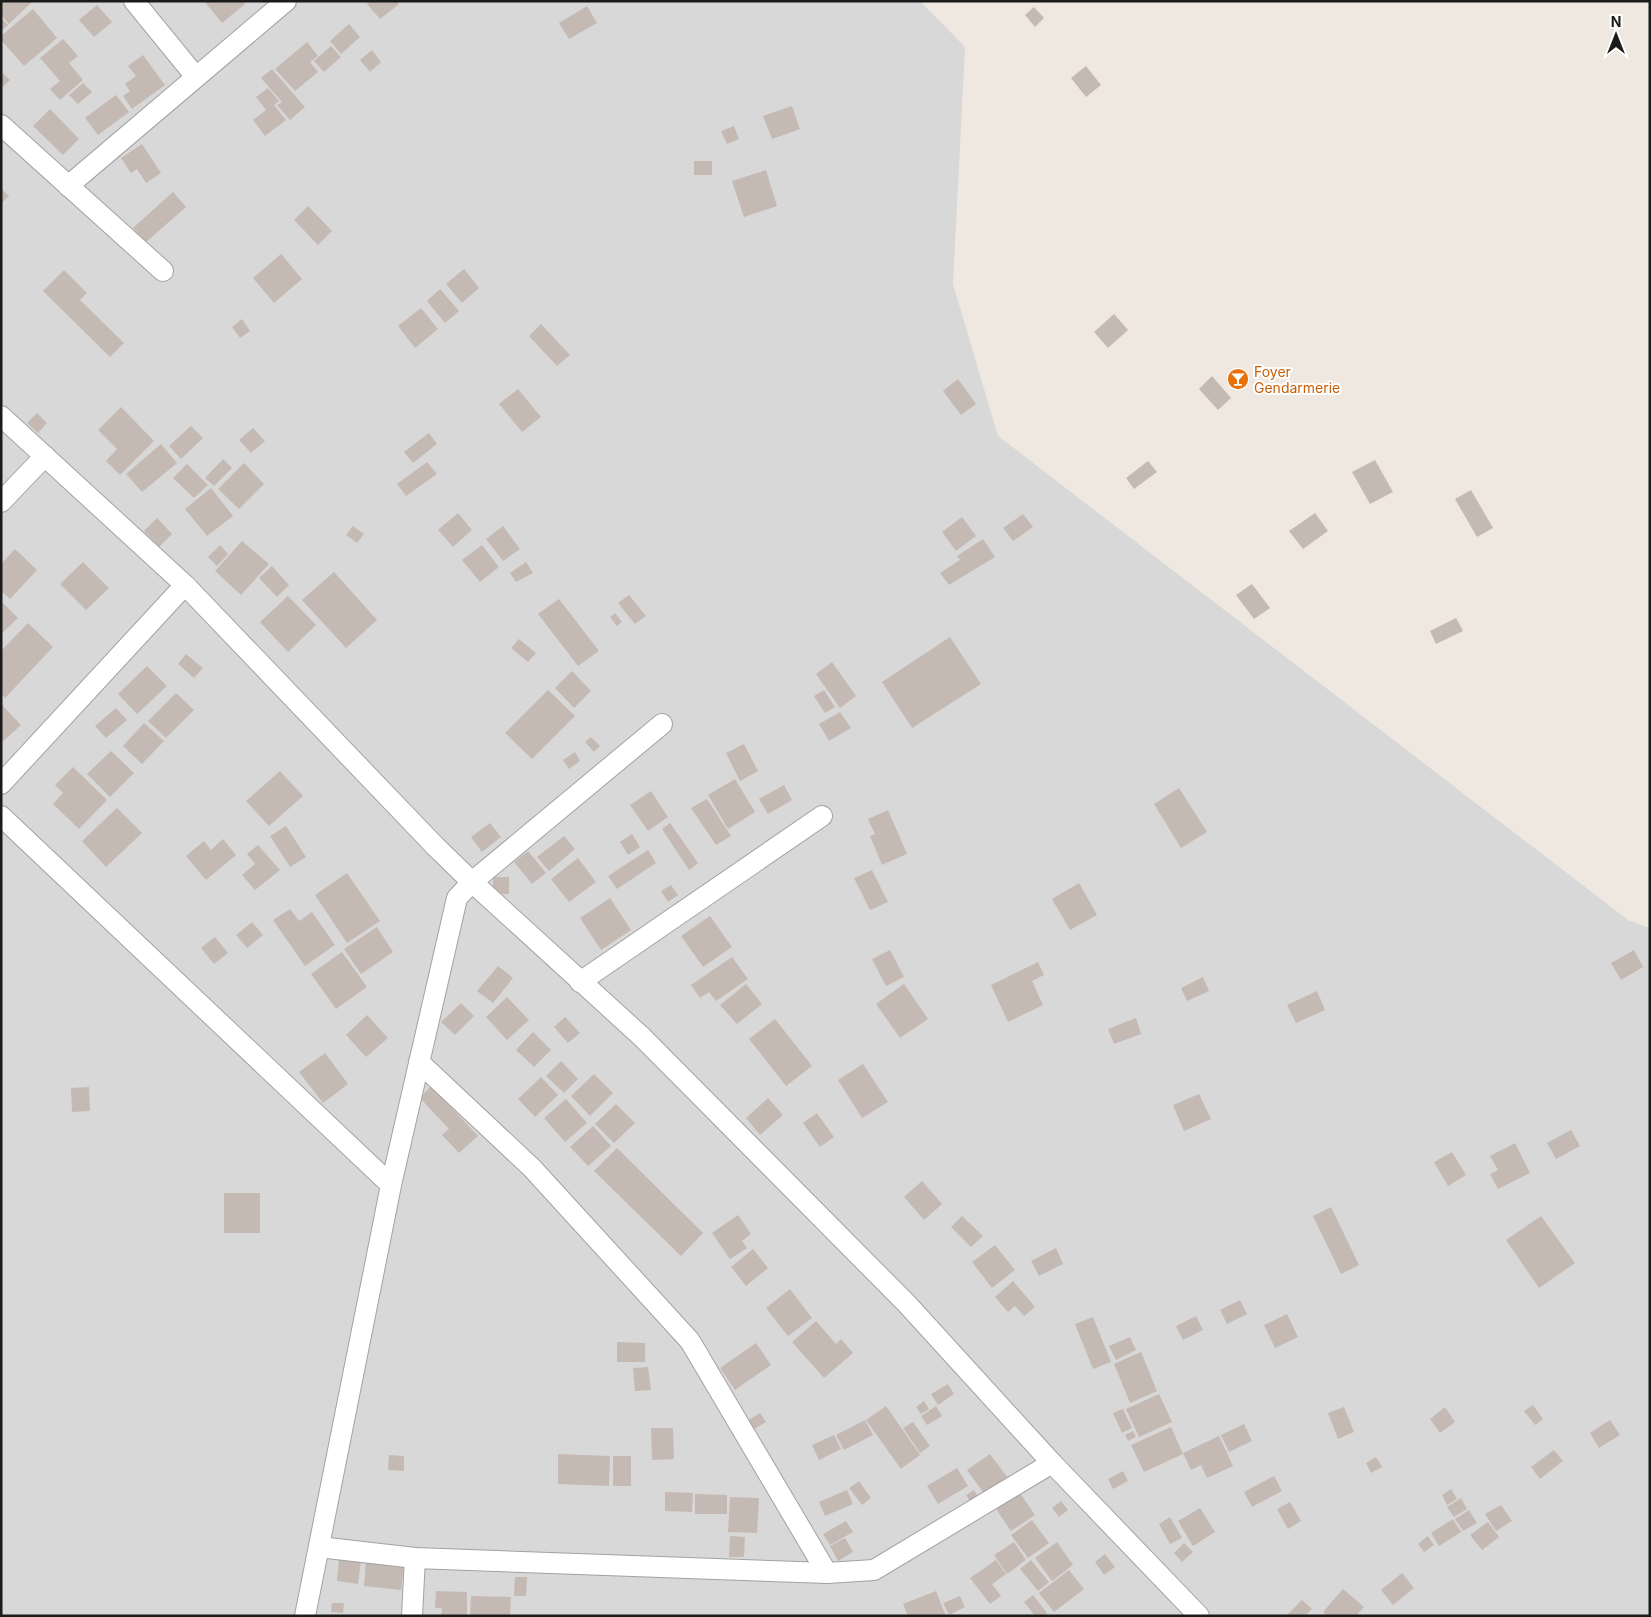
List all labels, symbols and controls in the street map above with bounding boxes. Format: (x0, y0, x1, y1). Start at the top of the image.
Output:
north arrow (1591, 10, 1641, 60)
text: N (1611, 13, 1621, 30)
place label: Foyer Gendarmerie (1254, 363, 1340, 396)
bar icon: Foyer Gendarmerie (1226, 367, 1250, 391)

